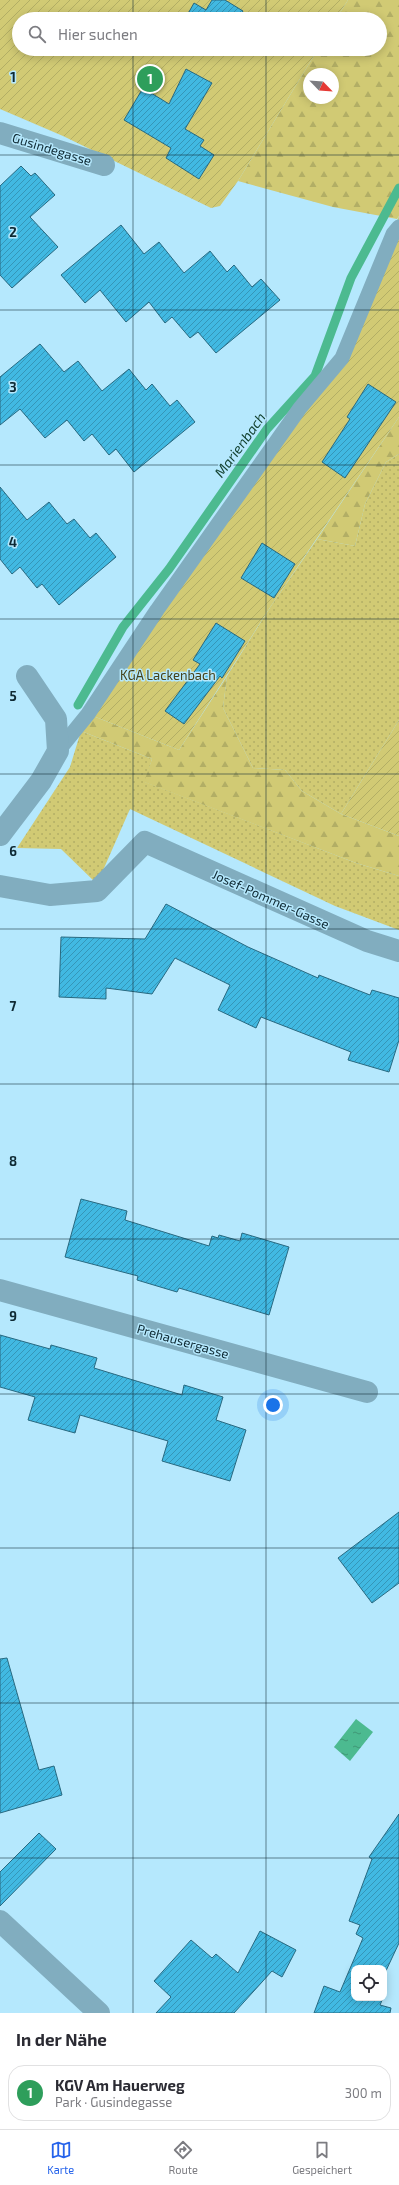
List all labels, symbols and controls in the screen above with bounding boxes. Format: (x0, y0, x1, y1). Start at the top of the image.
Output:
search box (12, 12, 387, 56)
icon: search (26, 23, 48, 45)
text: Hier suchen (58, 25, 138, 43)
pin: 1 (137, 64, 163, 94)
north arrow (303, 68, 339, 104)
text: 1 (10, 69, 16, 85)
street label: Gusindegasse (10, 129, 94, 169)
text: 2 (9, 224, 17, 240)
text: 3 (9, 379, 17, 395)
water label: Marienbach (210, 409, 269, 480)
text: 4 (9, 534, 17, 550)
park label: KGA Lackenbach (120, 667, 216, 683)
text: 5 (9, 688, 17, 704)
text: 6 (9, 843, 17, 859)
street label: Josef-Pommer-Gasse (210, 866, 332, 932)
text: 7 (10, 998, 17, 1014)
text: 8 (9, 1153, 17, 1169)
text: 9 (9, 1308, 17, 1324)
street label: Prehausergasse (135, 1320, 231, 1362)
your location (263, 1395, 283, 1415)
map controls (351, 1965, 387, 2001)
button: locate (351, 1965, 387, 2001)
text: In der Nähe (16, 2029, 107, 2049)
text: KGV Am Hauerweg (55, 2076, 185, 2094)
text: 1 (27, 2085, 33, 2101)
text: 300 m (345, 2085, 382, 2101)
text: Park · Gusindegasse (55, 2094, 172, 2110)
tab: Karte (47, 2139, 74, 2176)
tab: Route (168, 2139, 198, 2176)
tab: Gespeichert (292, 2139, 352, 2176)

